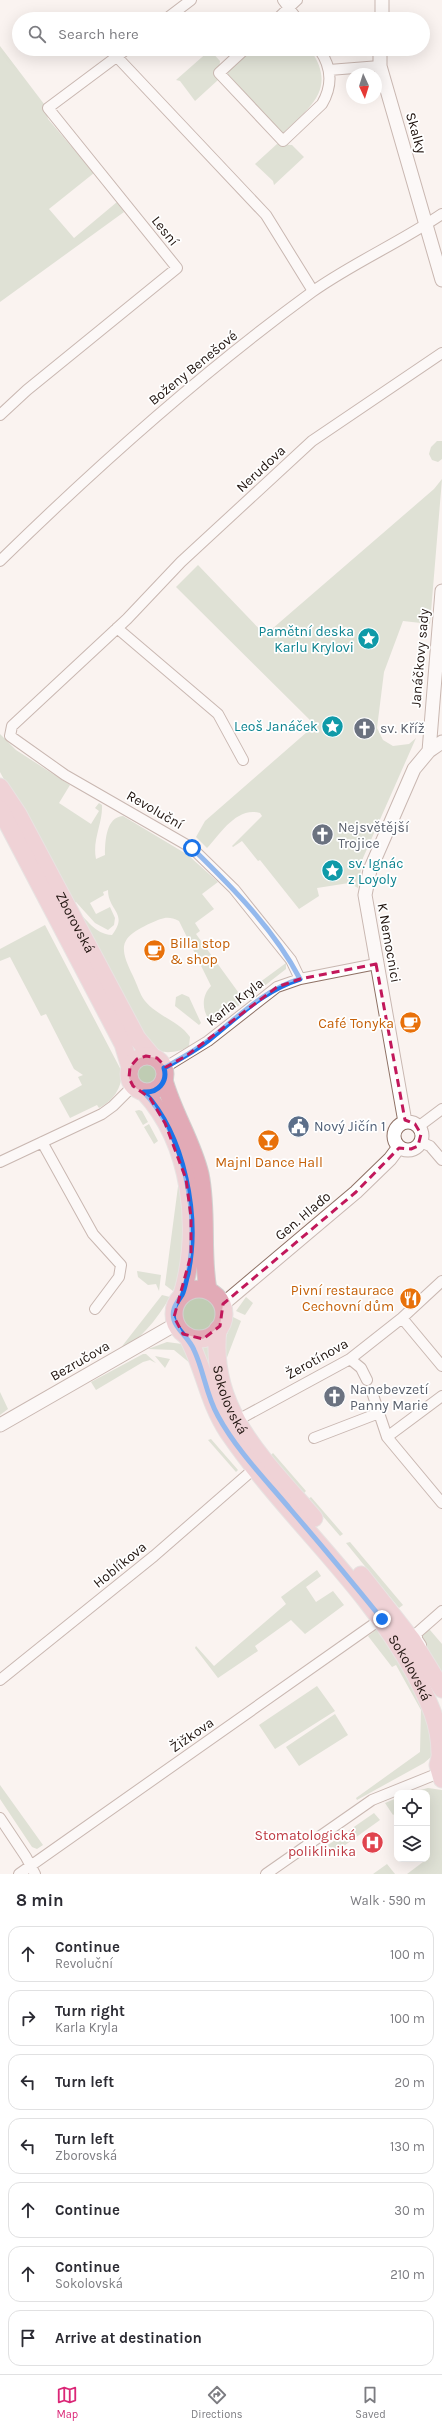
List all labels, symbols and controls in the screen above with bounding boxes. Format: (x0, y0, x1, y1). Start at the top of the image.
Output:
search box (12, 12, 430, 56)
icon: search (26, 23, 48, 45)
text: Search here (58, 25, 139, 43)
north arrow (346, 68, 382, 104)
street label: Skalky (402, 110, 430, 156)
street label: Lesní (148, 213, 183, 250)
street label: Boženy Benešové (145, 327, 241, 409)
street label: Nerudova (233, 442, 289, 496)
street label: Janáčkovy sady (407, 607, 433, 708)
place label: Pamětní deska Karlu Krylovi (259, 623, 354, 656)
place icon: Pamětní deska Karlu Krylovi (356, 626, 382, 652)
place icon: Leoš Janáček (320, 713, 346, 739)
church icon: sv. Kříž (352, 715, 378, 741)
place label: Leoš Janáček (234, 718, 318, 735)
place label: sv. Kříž (380, 720, 425, 737)
street label: Revoluční (124, 787, 187, 833)
place label: Nejsvětější Trojice (338, 819, 410, 852)
church icon: Nejsvětější Trojice (310, 822, 336, 848)
route start (183, 839, 201, 857)
place label: sv. Ignác z Loyoly (348, 855, 403, 888)
place icon: sv. Ignác z Loyoly (320, 858, 346, 884)
street label: Zborovská (52, 889, 99, 956)
street label: K Nemocnici (374, 902, 404, 984)
place label: Billa stop & shop (170, 935, 230, 968)
cafe icon: Billa stop & shop (142, 938, 168, 964)
street label: Karla Kryla (203, 974, 267, 1030)
cafe icon: Café Tonyka (397, 1010, 423, 1036)
place label: Café Tonyka (318, 1015, 394, 1032)
public building icon: Nový Jičín 1 (285, 1113, 311, 1139)
place label: Nový Jičín 1 (314, 1118, 386, 1135)
bar icon: Majnl Dance Hall (256, 1127, 282, 1153)
place label: Majnl Dance Hall (215, 1154, 323, 1171)
street label: Gen. Hlaďo (272, 1188, 334, 1244)
place label: Pivní restaurace Cechovní dům (291, 1282, 394, 1315)
restaurant icon: Pivní restaurace Cechovní dům (397, 1285, 423, 1311)
street label: Žerotínova (283, 1335, 351, 1383)
street label: Bezručova (47, 1337, 113, 1385)
street label: Sokolovská (210, 1364, 252, 1438)
place label: Nanebevzetí Panny Marie (350, 1381, 430, 1414)
church icon: Nanebevzetí Panny Marie (322, 1384, 348, 1410)
street label: Hoblíkova (90, 1538, 150, 1592)
route end (373, 1610, 391, 1628)
street label: Sokolovská (385, 1631, 435, 1703)
street label: Žižkova (167, 1714, 217, 1756)
map controls (394, 1790, 430, 1862)
button: locate (394, 1790, 430, 1826)
button: layers (394, 1826, 430, 1862)
place label: Stomatologická poliklinika (254, 1827, 356, 1860)
hospital icon: Stomatologická poliklinika (359, 1830, 385, 1856)
text: 8 min (16, 1890, 64, 1910)
text: Walk · 590 m (350, 1893, 426, 1908)
text: Continue (55, 1938, 120, 1956)
icon: ahead (17, 1943, 39, 1965)
text: 100 m (390, 1947, 425, 1962)
text: Revoluční (55, 1956, 113, 1971)
text: Turn right (55, 2002, 125, 2020)
icon: right (17, 2007, 39, 2029)
text: 100 m (390, 2011, 425, 2026)
text: Karla Kryla (55, 2020, 118, 2035)
icon: left (17, 2071, 39, 2093)
text: Turn left (55, 2073, 114, 2091)
text: 20 m (395, 2075, 425, 2090)
text: Turn left (55, 2130, 114, 2148)
icon: left (17, 2135, 39, 2157)
text: 130 m (390, 2139, 425, 2154)
text: Zborovská (55, 2148, 117, 2163)
icon: ahead (17, 2199, 39, 2221)
text: Continue (55, 2201, 120, 2219)
text: 30 m (394, 2203, 425, 2218)
text: Continue (55, 2258, 120, 2276)
icon: ahead (17, 2263, 39, 2285)
text: 210 m (390, 2267, 425, 2282)
text: Sokolovská (55, 2276, 123, 2291)
icon: arrive (17, 2327, 39, 2349)
text: Arrive at destination (55, 2329, 202, 2347)
tab: Map (56, 2384, 78, 2421)
tab: Directions (191, 2384, 243, 2421)
tab: Saved (355, 2384, 386, 2421)

